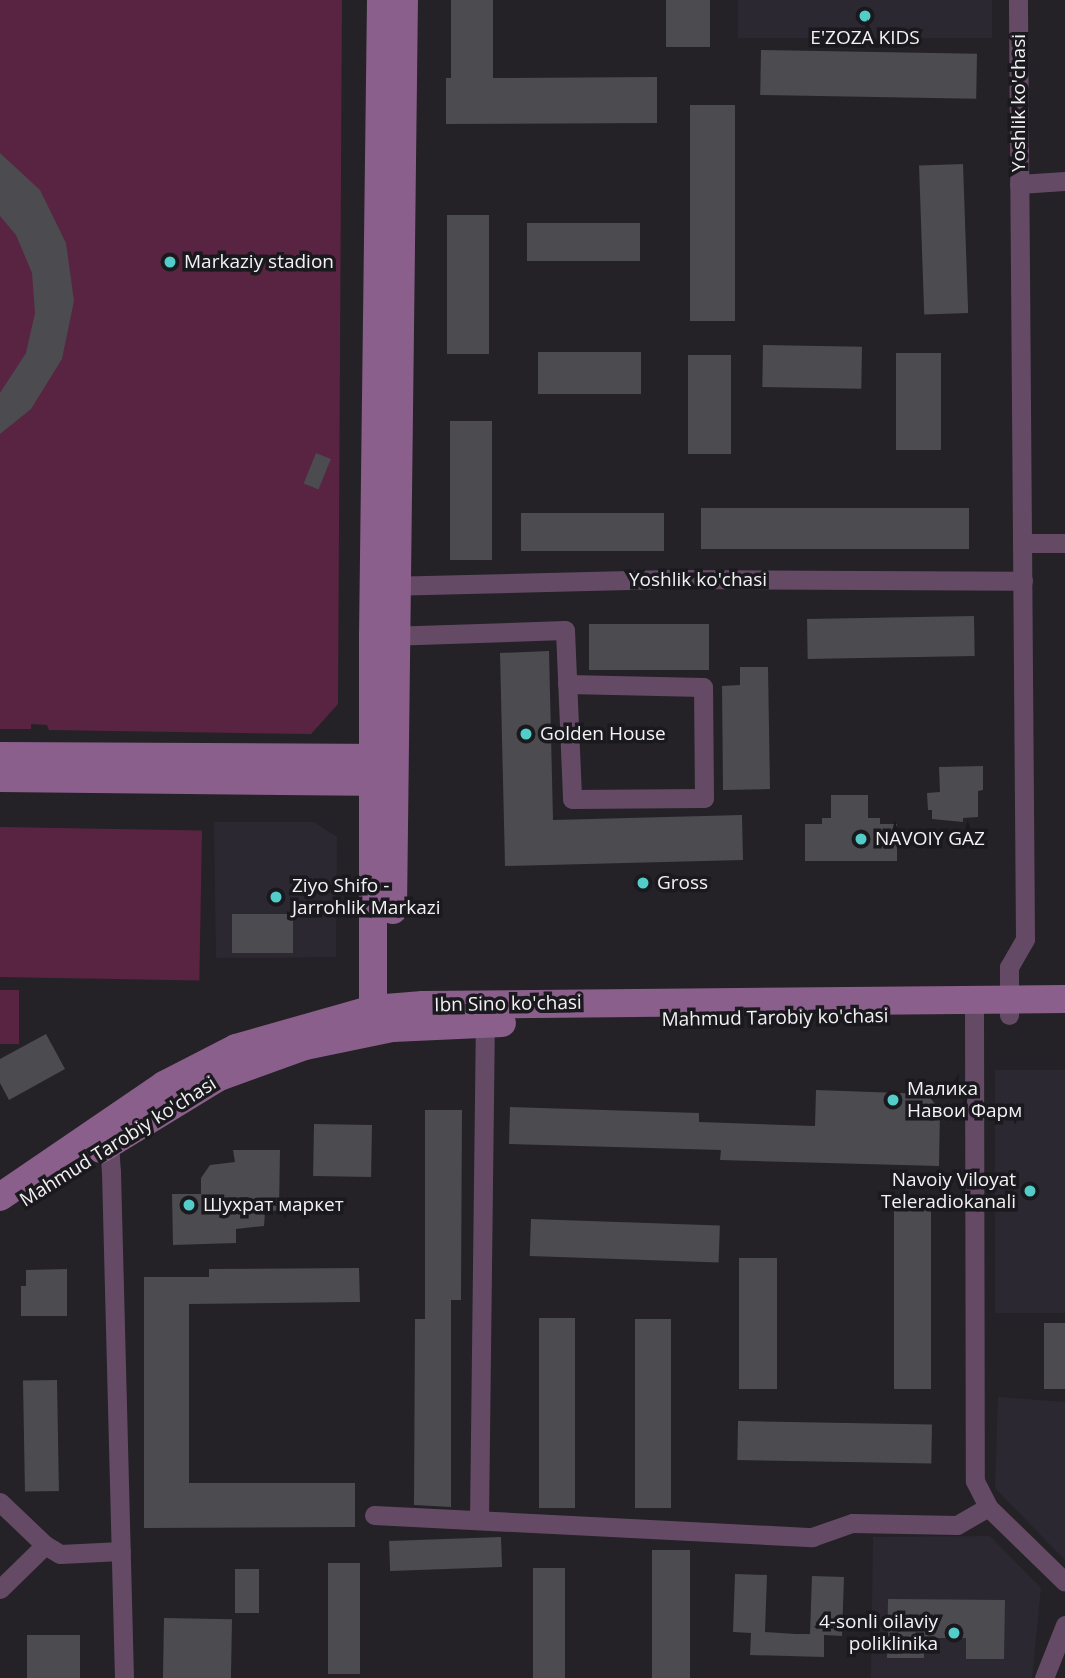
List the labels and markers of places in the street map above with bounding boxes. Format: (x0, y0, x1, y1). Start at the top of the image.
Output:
marker: E'ZOZA KIDS (857, 8, 873, 24)
place label: E'ZOZA KIDS (810, 27, 920, 49)
place label: Markaziy stadion (184, 251, 334, 273)
marker: Markaziy stadion (162, 254, 178, 270)
place label: Golden House (540, 723, 666, 745)
marker: Golden House (518, 726, 534, 742)
place label: NAVOIY GAZ (875, 828, 985, 850)
marker: NAVOIY GAZ (853, 831, 869, 847)
place label: Gross (657, 872, 708, 894)
place label: Ziyo Shifo - Jarrohlik Markazi (292, 875, 440, 919)
marker: Gross (635, 875, 651, 891)
marker: Ziyo Shifo - Jarrohlik Markazi (266, 887, 286, 907)
place label: Малика Навои Фарм (907, 1078, 1022, 1122)
marker: Малика Навои Фарм (885, 1092, 901, 1108)
place label: Navoiy Viloyat Teleradiokanali (881, 1169, 1016, 1213)
marker: Navoiy Viloyat Teleradiokanali (1022, 1183, 1038, 1199)
place label: Шухрат маркет (203, 1194, 344, 1216)
marker: Шухрат маркет (181, 1197, 197, 1213)
place label: 4-sonli oilaviy poliklinika (819, 1611, 938, 1655)
marker: 4-sonli oilaviy poliklinika (944, 1623, 964, 1643)

